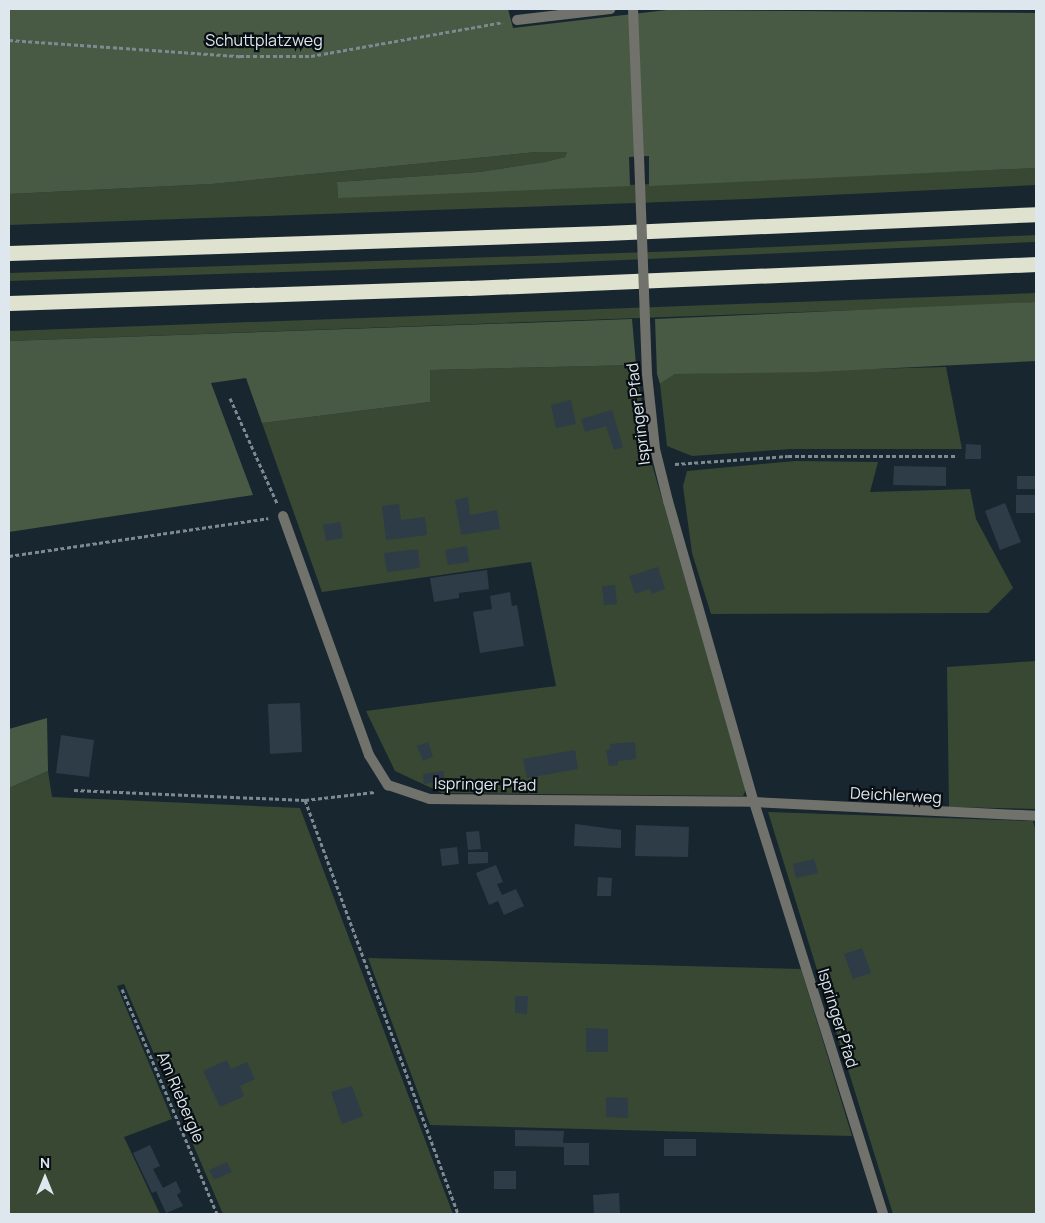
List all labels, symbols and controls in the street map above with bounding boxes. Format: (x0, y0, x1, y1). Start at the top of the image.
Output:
street label: Schuttplatzweg (205, 30, 323, 50)
street label: Ispringer Pfad (622, 362, 654, 466)
street label: Ispringer Pfad (434, 774, 536, 794)
street label: Deichlerweg (850, 783, 942, 807)
street label: Ispringer Pfad (814, 966, 862, 1070)
street label: Am Riebergle (153, 1049, 209, 1145)
north arrow (20, 1153, 70, 1203)
text: N (40, 1153, 50, 1172)

